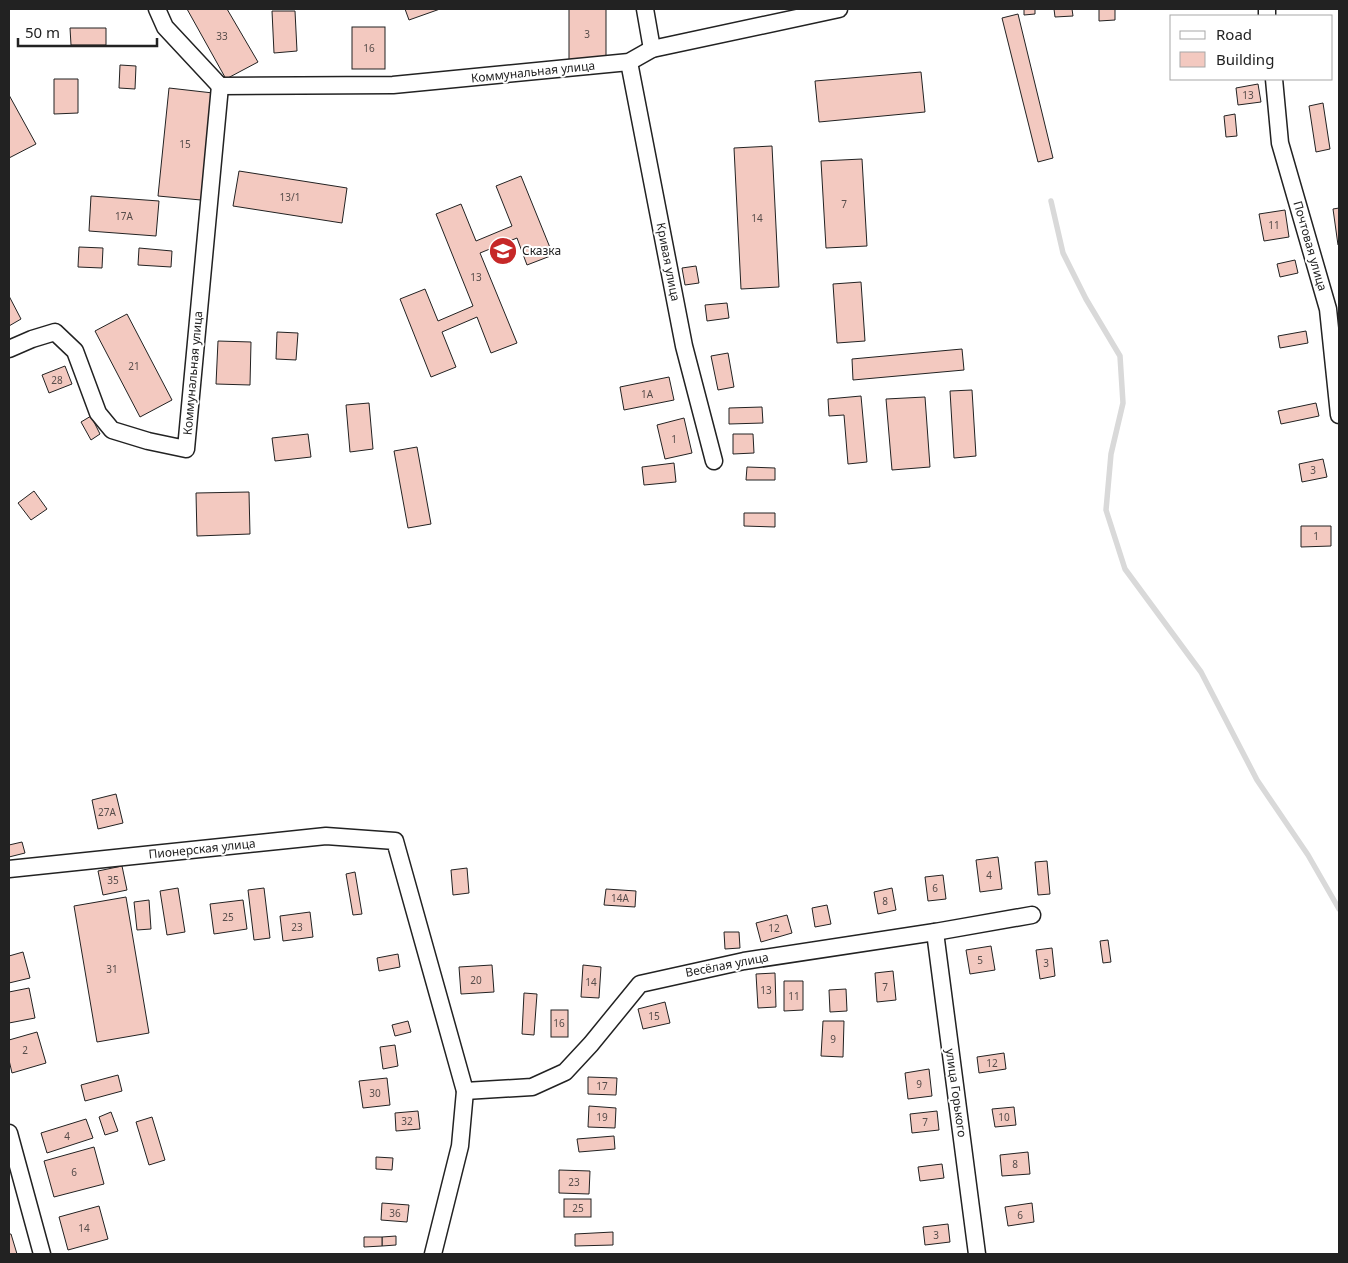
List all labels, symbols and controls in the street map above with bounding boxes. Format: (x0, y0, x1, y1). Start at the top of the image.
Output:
scale bar (18, 15, 156, 47)
legend (1170, 15, 1333, 80)
text: 50 m (25, 22, 60, 42)
text: Road (1216, 24, 1252, 44)
house number: 3 (584, 27, 590, 41)
house number: 33 (216, 29, 228, 43)
house number: 16 (363, 41, 375, 55)
text: Building (1216, 49, 1274, 69)
street label: Коммунальная улица (470, 57, 596, 86)
house number: 13 (1242, 88, 1254, 102)
house number: 15 (179, 137, 191, 151)
house number: 13/1 (280, 190, 300, 204)
house number: 7 (841, 197, 847, 211)
street label: Почтовая улица (1289, 199, 1331, 293)
house number: 17А (115, 209, 134, 223)
house number: 14 (751, 211, 763, 225)
house number: 11 (1268, 218, 1280, 232)
street label: Кривая улица (653, 221, 684, 303)
school or university icon: Сказка (488, 236, 518, 266)
place label: Сказка (522, 242, 561, 259)
house number: 13 (470, 270, 482, 284)
street label: Коммунальная улица (179, 310, 206, 436)
house number: 21 (128, 359, 140, 373)
house number: 28 (51, 373, 63, 387)
house number: 1А (641, 387, 654, 401)
house number: 1 (671, 432, 677, 446)
house number: 3 (1310, 463, 1316, 477)
house number: 1 (1313, 529, 1319, 543)
house number: 27А (98, 805, 117, 819)
street label: Пионерская улица (148, 834, 256, 863)
house number: 4 (986, 868, 992, 882)
house number: 35 (107, 873, 119, 887)
house number: 6 (932, 881, 938, 895)
house number: 14А (611, 891, 630, 905)
house number: 8 (882, 894, 888, 908)
house number: 25 (222, 910, 234, 924)
house number: 23 (291, 920, 303, 934)
house number: 12 (768, 921, 780, 935)
street label: Весёлая улица (684, 948, 770, 981)
house number: 5 (977, 953, 983, 967)
house number: 3 (1043, 956, 1049, 970)
house number: 31 (106, 962, 118, 976)
house number: 20 (470, 973, 482, 987)
house number: 14 (585, 975, 597, 989)
house number: 7 (882, 980, 888, 994)
house number: 13 (760, 983, 772, 997)
house number: 11 (788, 989, 800, 1003)
house number: 15 (648, 1009, 660, 1023)
house number: 16 (553, 1016, 565, 1030)
house number: 9 (830, 1032, 836, 1046)
house number: 2 (22, 1043, 28, 1057)
street label: улица Горького (942, 1048, 971, 1138)
house number: 12 (986, 1056, 998, 1070)
house number: 9 (916, 1077, 922, 1091)
house number: 17 (596, 1079, 608, 1093)
house number: 30 (369, 1086, 381, 1100)
house number: 19 (596, 1110, 608, 1124)
house number: 10 (998, 1110, 1010, 1124)
house number: 32 (401, 1114, 413, 1128)
house number: 7 (922, 1115, 928, 1129)
house number: 4 (64, 1129, 70, 1143)
house number: 8 (1012, 1157, 1018, 1171)
house number: 6 (71, 1165, 77, 1179)
house number: 23 (568, 1175, 580, 1189)
house number: 25 (572, 1201, 584, 1215)
house number: 36 (389, 1206, 401, 1220)
house number: 6 (1017, 1208, 1023, 1222)
house number: 14 (78, 1221, 90, 1235)
house number: 3 (933, 1228, 939, 1242)

